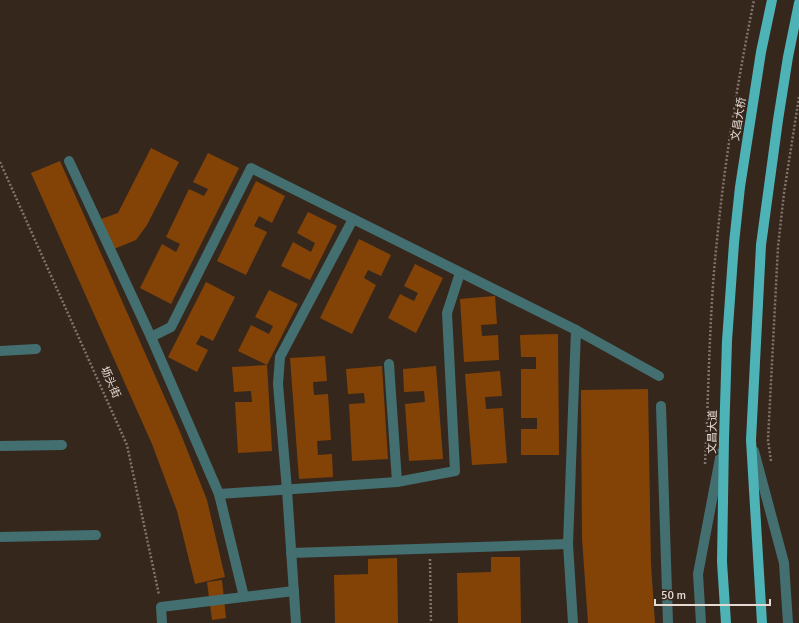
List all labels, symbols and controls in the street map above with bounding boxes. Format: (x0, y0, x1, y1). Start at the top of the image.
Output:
street label: 文昌大桥 (729, 96, 748, 142)
street label: 坜头街 (98, 364, 123, 400)
street label: 文昌大道 (706, 410, 719, 454)
scale bar (655, 581, 770, 607)
text: 50 m (661, 588, 686, 603)

